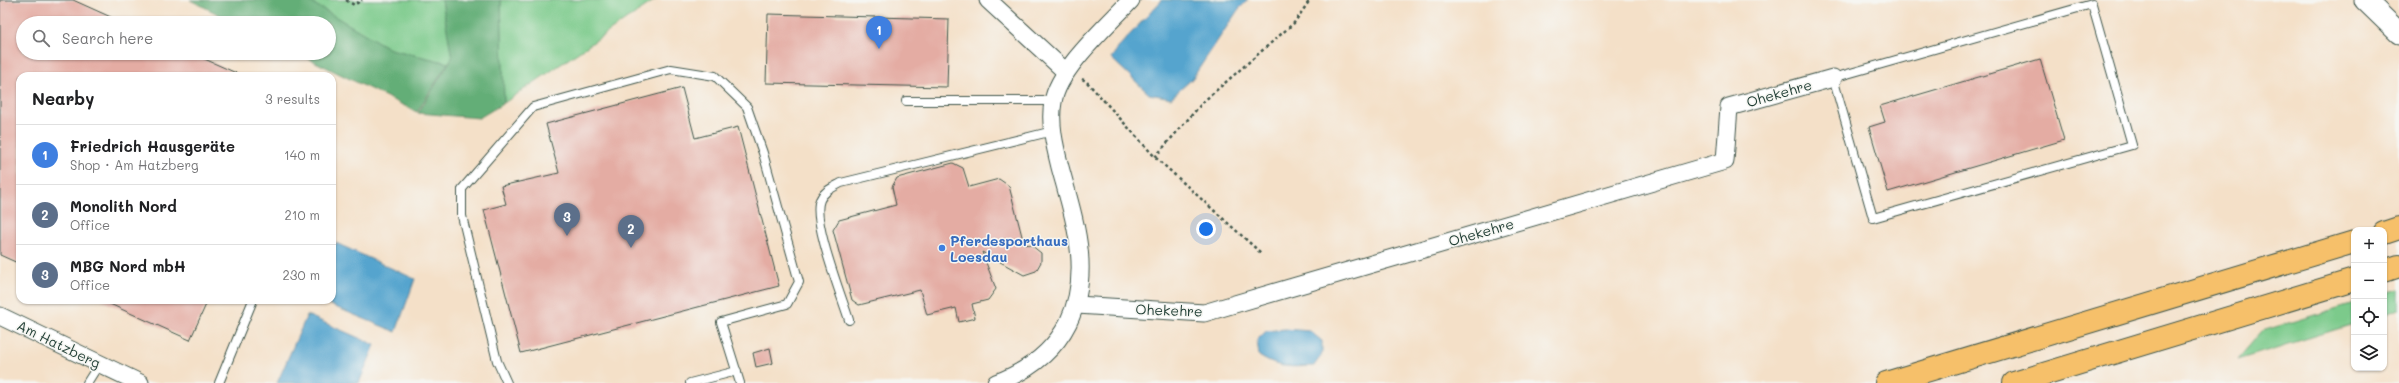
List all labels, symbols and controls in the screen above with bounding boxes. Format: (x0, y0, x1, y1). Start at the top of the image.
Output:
search box (16, 16, 336, 60)
pin: 1 (866, 16, 892, 49)
icon: search (30, 27, 52, 49)
text: Search here (62, 28, 153, 48)
street label: Ohekehre (1744, 75, 1814, 111)
text: Nearby (32, 87, 94, 109)
text: 3 results (265, 90, 320, 107)
text: Friedrich Hausgeräte (70, 136, 235, 156)
text: 1 (42, 146, 48, 163)
text: 140 m (284, 146, 320, 163)
text: Shop · Am Hatzberg (70, 156, 199, 173)
text: Monolith Nord (70, 196, 177, 216)
pin: 3 (554, 203, 580, 236)
text: 2 (41, 206, 49, 223)
text: 210 m (284, 206, 320, 223)
street label: Ohekehre (1446, 214, 1516, 250)
pin: 2 (618, 215, 644, 248)
text: Office (70, 216, 110, 233)
your location (1196, 219, 1216, 239)
map controls (2351, 227, 2387, 371)
button: + (2351, 227, 2387, 263)
place label: Pferdesporthaus Loesdau (950, 231, 1068, 266)
marker: Pferdesporthaus Loesdau (937, 243, 947, 253)
text: MBG Nord mbH (70, 256, 186, 276)
button: − (2351, 263, 2387, 299)
text: 3 (41, 266, 49, 283)
text: 230 m (283, 266, 320, 283)
text: Office (70, 276, 110, 293)
street label: Ohekehre (1135, 299, 1203, 321)
button: locate (2351, 299, 2387, 335)
street label: Am Hatzberg (14, 316, 104, 372)
button: layers (2351, 335, 2387, 371)

